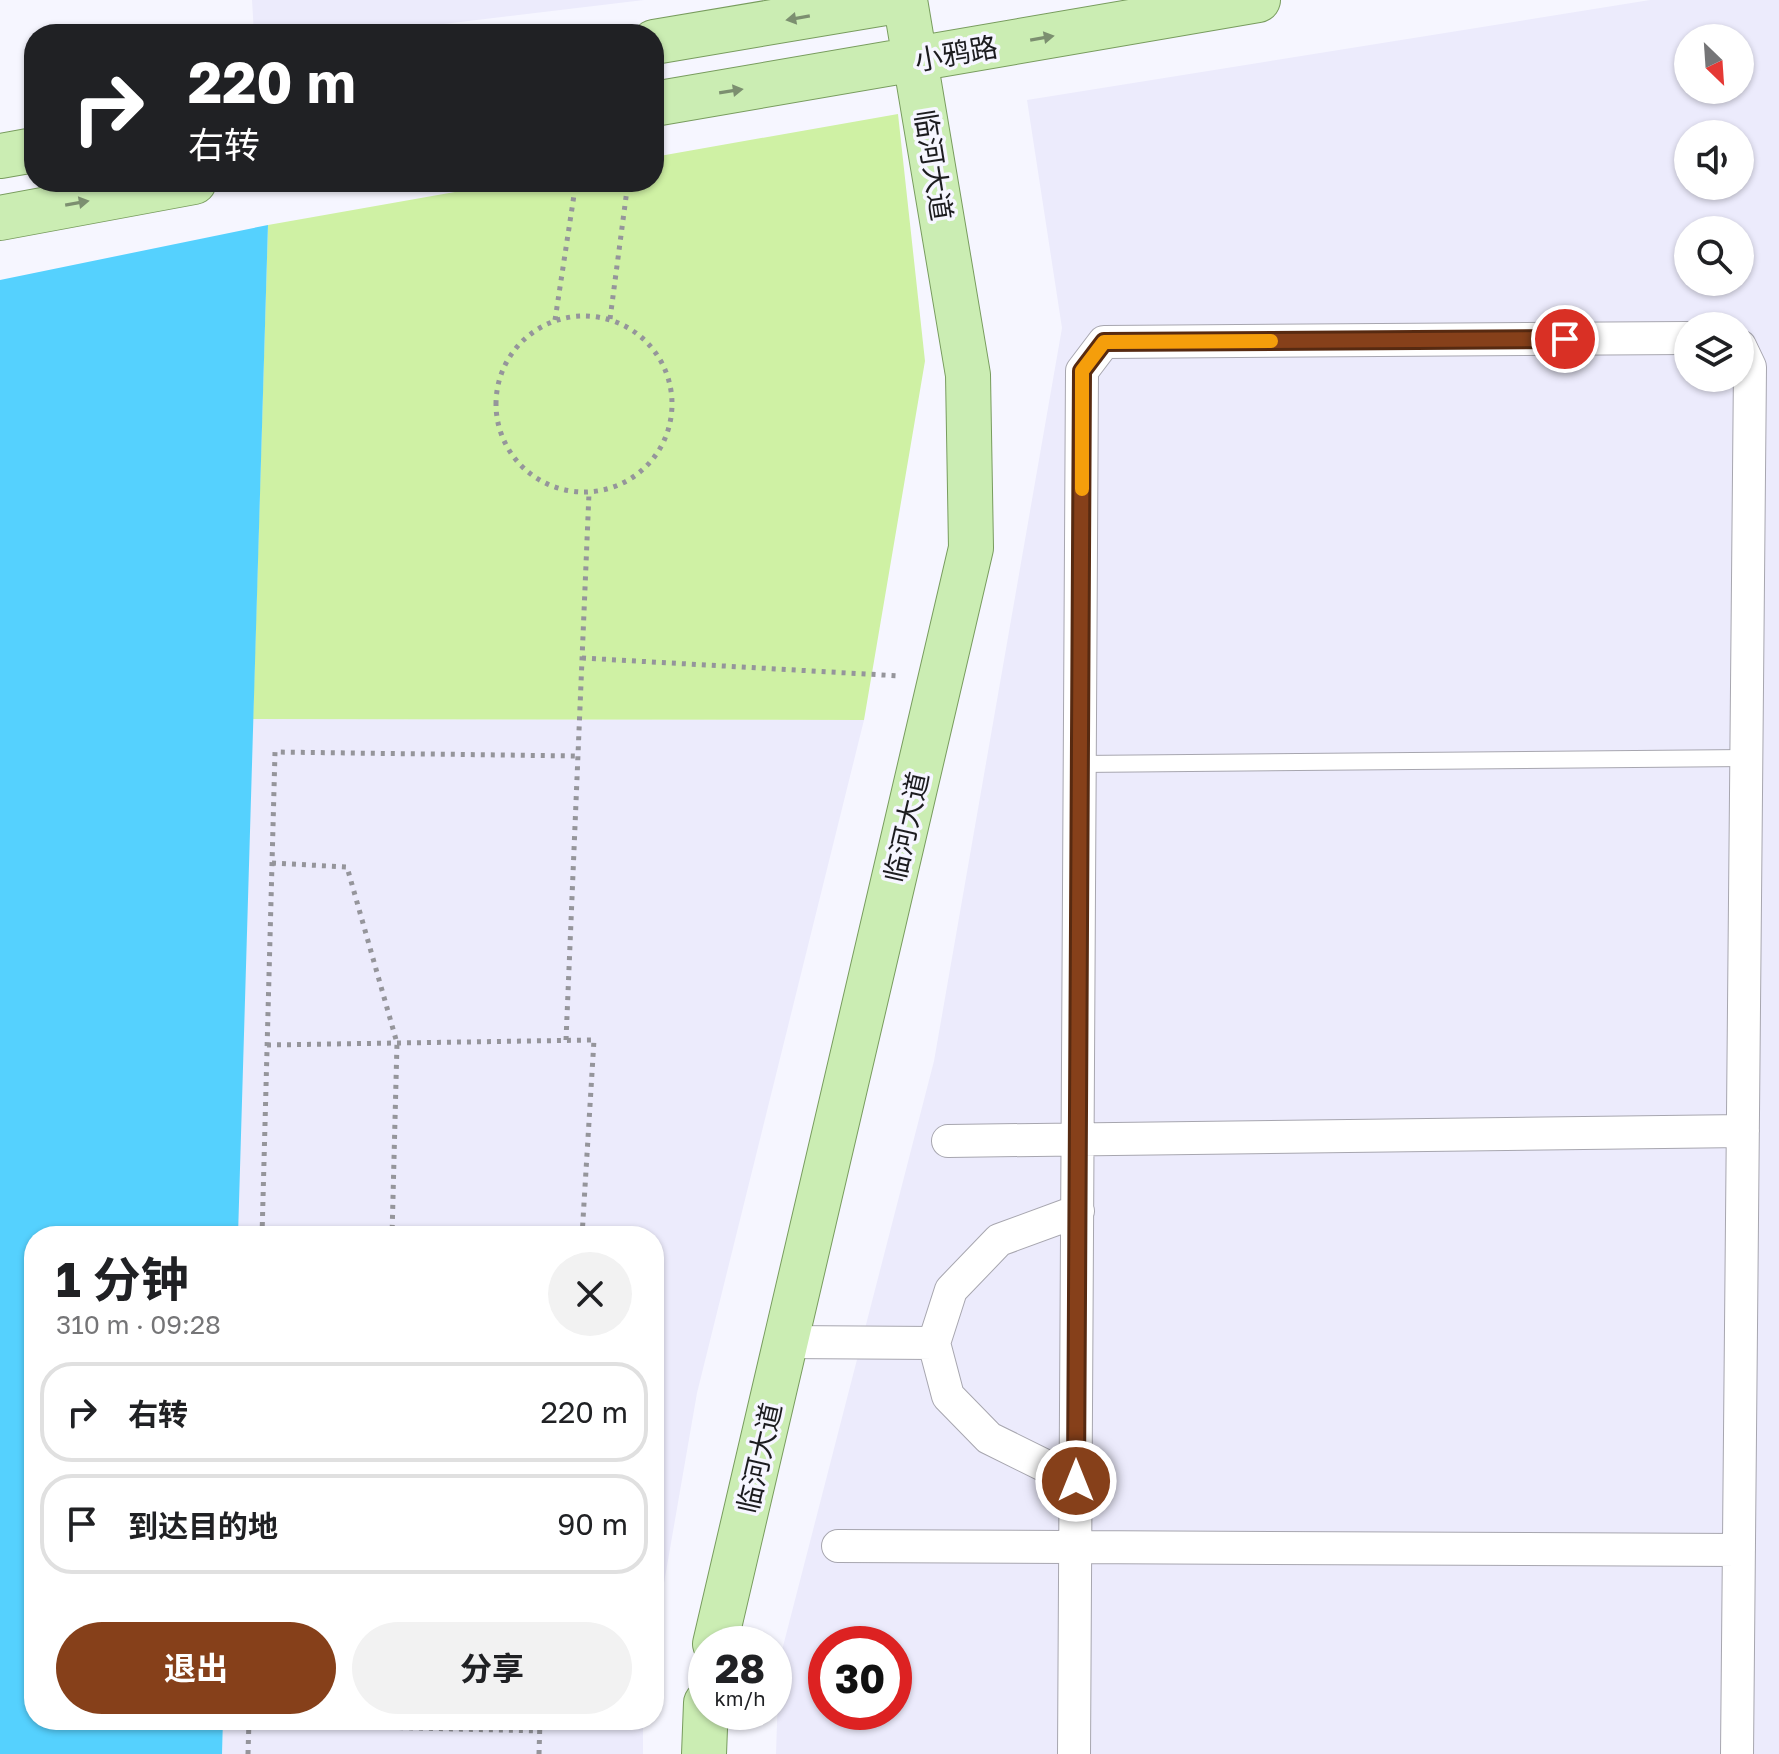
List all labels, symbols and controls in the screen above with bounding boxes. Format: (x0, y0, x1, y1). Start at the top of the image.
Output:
one-way arrow (786, 12, 811, 24)
north arrow (1674, 24, 1754, 104)
map controls (1674, 24, 1754, 392)
street label: 小鸦路 (912, 29, 1000, 77)
one-way arrow (1030, 31, 1055, 43)
text: 220 m (188, 48, 356, 115)
icon: right (56, 56, 160, 160)
one-way arrow (719, 84, 744, 97)
street label: 临河大道 (909, 107, 959, 223)
button: sound (1674, 120, 1754, 200)
text: 右转 (188, 123, 260, 166)
one-way arrow (64, 197, 89, 209)
button: search (1674, 216, 1754, 296)
pin (1531, 305, 1599, 373)
button: layers (1674, 312, 1754, 392)
icon: arrive (1543, 317, 1587, 361)
street label: 临河大道 (877, 769, 935, 885)
text: 1 分钟 (56, 1250, 189, 1308)
button: close (548, 1252, 632, 1336)
text: 310 m · 09:28 (56, 1309, 221, 1340)
icon: right (60, 1390, 104, 1434)
text: 220 m (541, 1394, 628, 1430)
text: 右转 (128, 1396, 188, 1432)
street label: 临河大道 (730, 1400, 788, 1516)
position arrow (1034, 1439, 1118, 1523)
icon: arrive (60, 1502, 104, 1546)
text: 90 m (557, 1506, 628, 1542)
text: 到达目的地 (128, 1508, 278, 1544)
button: 退出 (56, 1622, 336, 1714)
button: 分享 (352, 1622, 632, 1714)
speed limit sign: 30 (808, 1626, 912, 1730)
text: 28 (715, 1644, 765, 1692)
text: km/h (715, 1686, 765, 1710)

